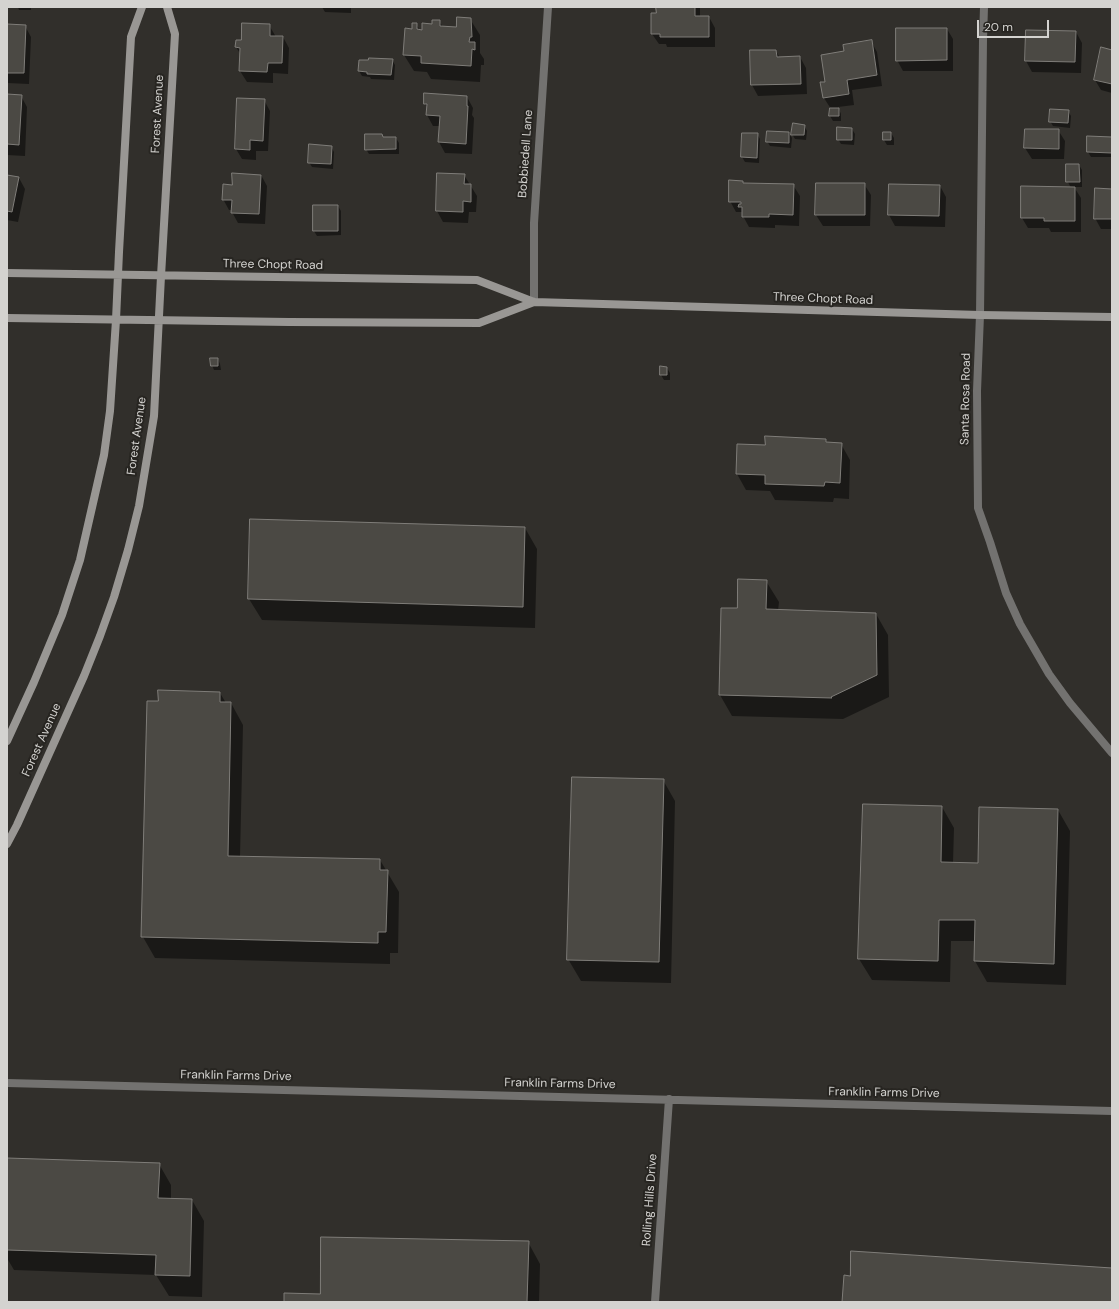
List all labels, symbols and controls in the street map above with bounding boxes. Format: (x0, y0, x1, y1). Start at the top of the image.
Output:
scale bar (979, 12, 1051, 38)
text: 20 m (984, 19, 1013, 35)
street label: Forest Avenue (149, 74, 167, 154)
street label: Bobbiedell Lane (516, 109, 536, 199)
street label: Three Chopt Road (223, 257, 323, 273)
street label: Three Chopt Road (773, 290, 873, 308)
street label: Santa Rosa Road (958, 353, 974, 445)
street label: Forest Avenue (124, 396, 150, 476)
street label: Forest Avenue (19, 701, 65, 779)
street label: Franklin Farms Drive (180, 1068, 292, 1084)
street label: Franklin Farms Drive (504, 1076, 616, 1092)
street label: Franklin Farms Drive (828, 1085, 940, 1101)
street label: Rolling Hills Drive (640, 1153, 660, 1247)

